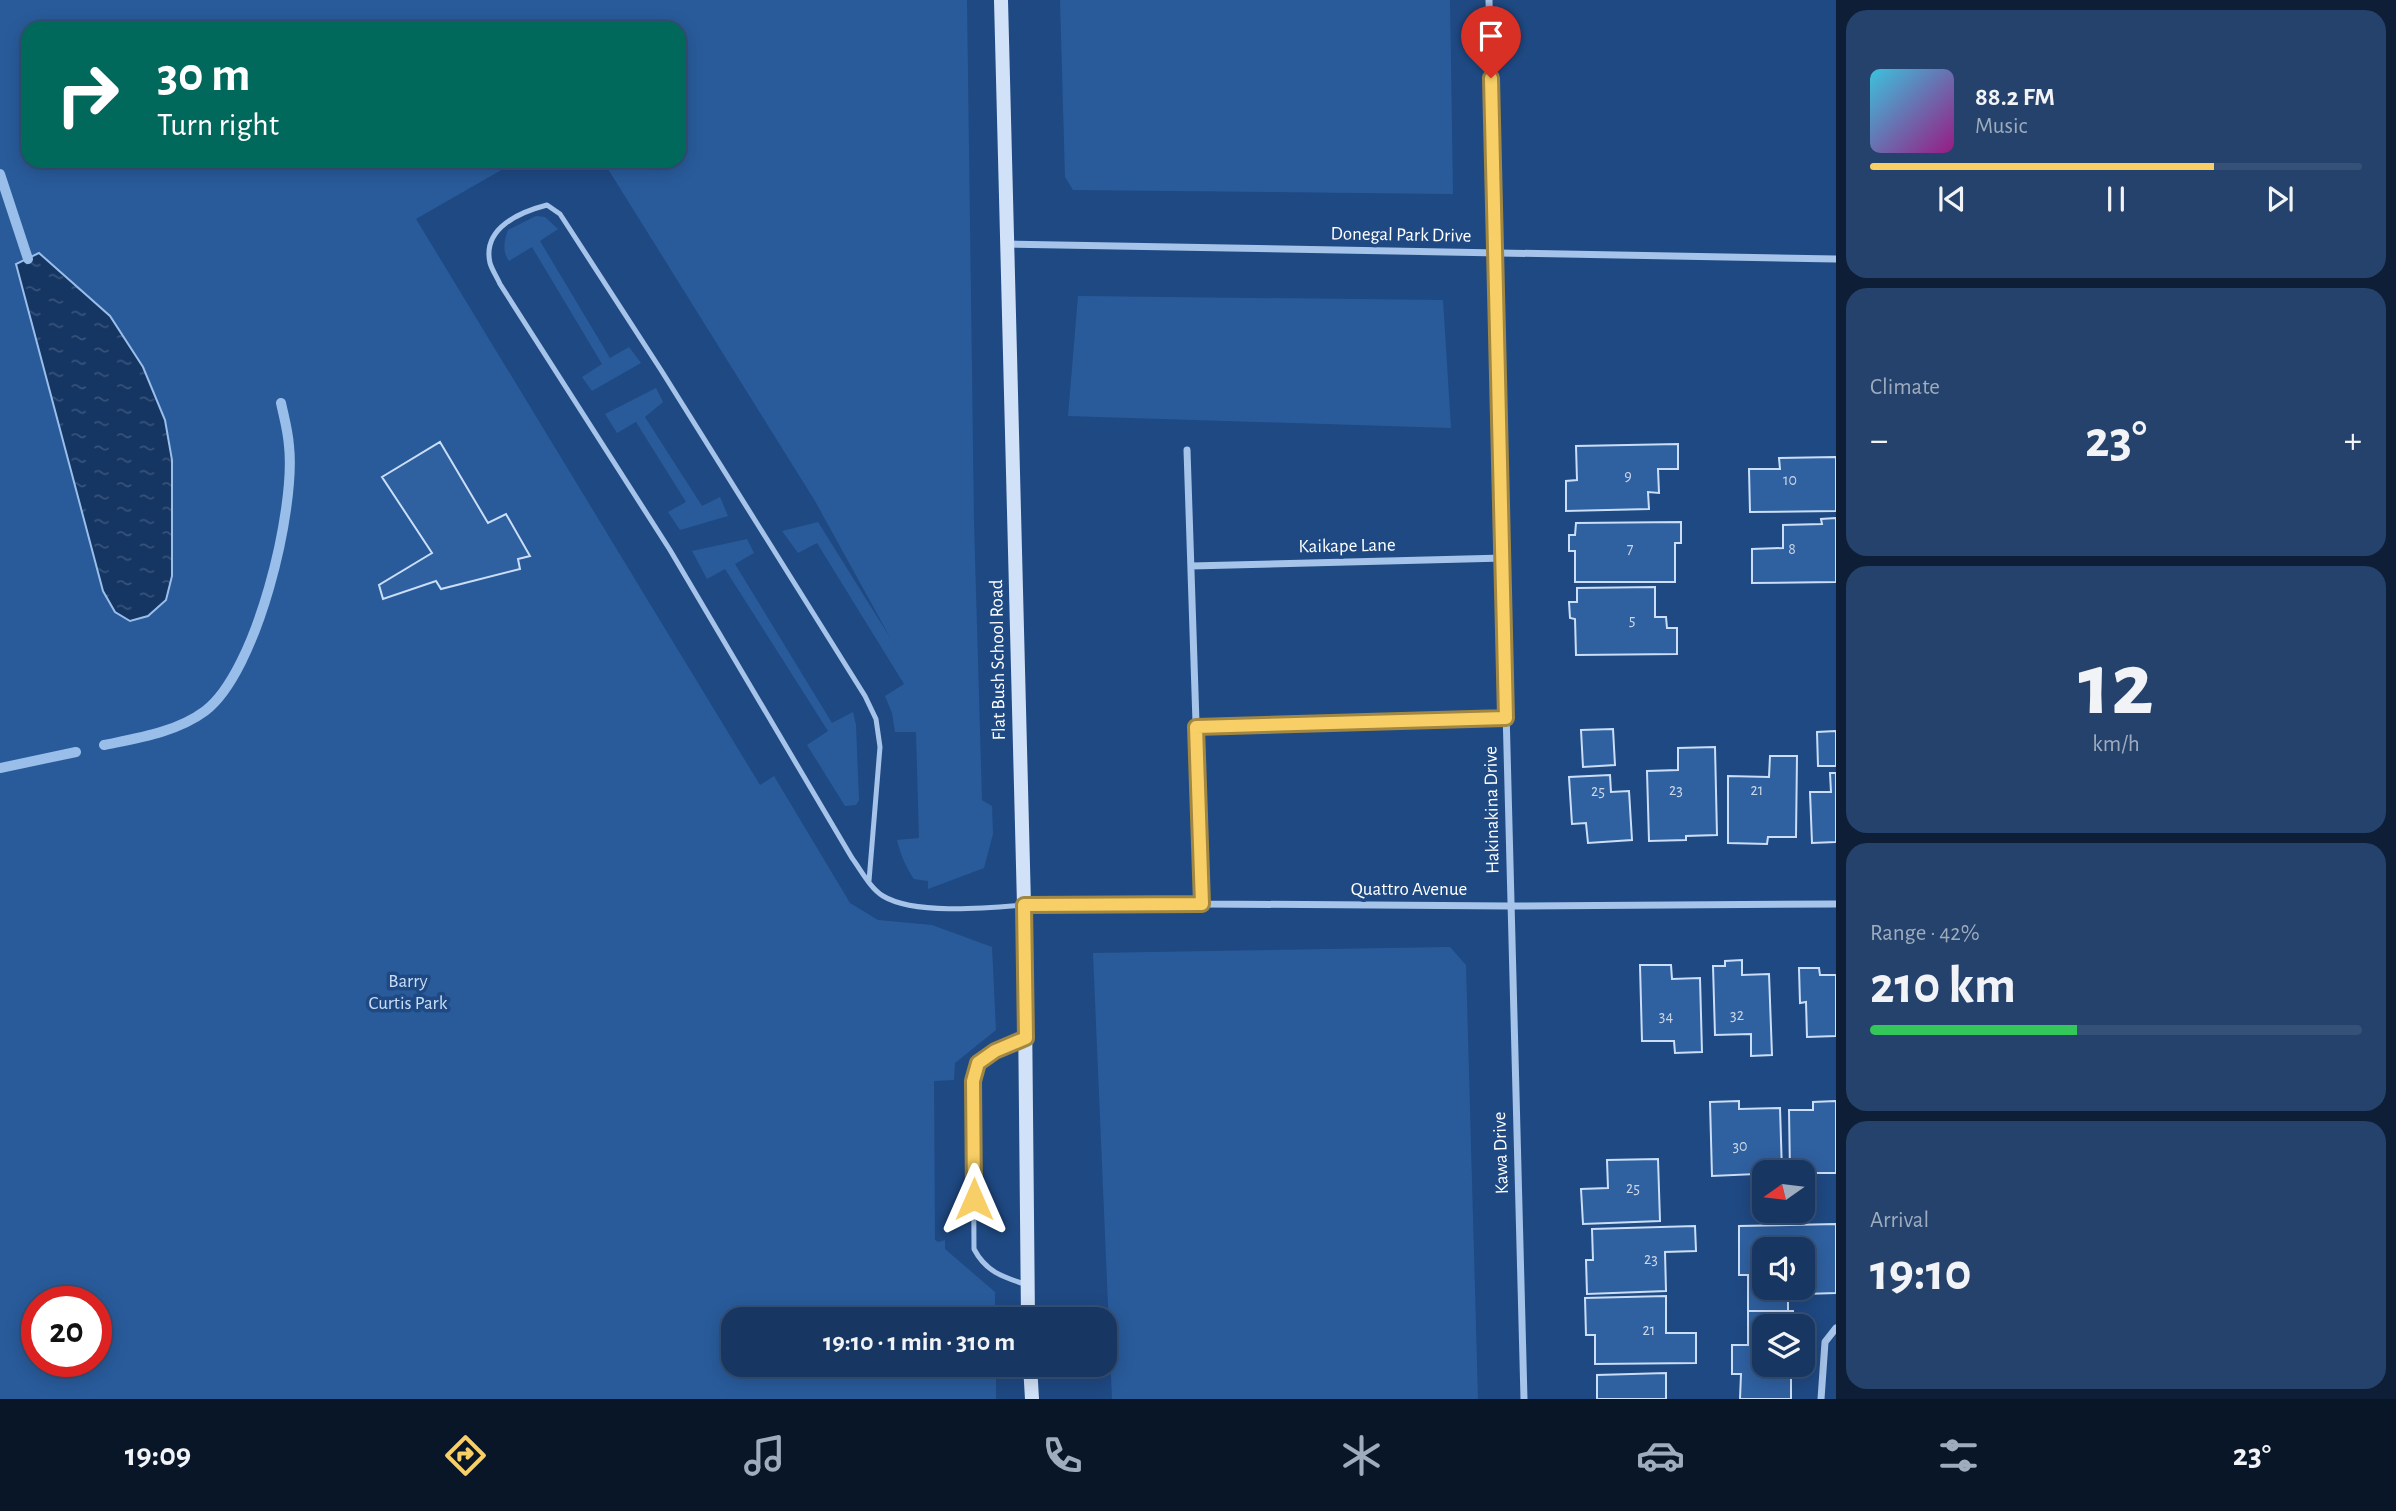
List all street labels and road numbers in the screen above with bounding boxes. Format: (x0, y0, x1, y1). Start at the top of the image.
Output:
street label: Donegal Park Drive (1330, 224, 1472, 246)
street label: Kaikape Lane (1298, 536, 1396, 556)
street label: Flat Bush School Road (987, 579, 1009, 741)
street label: Hakinakina Drive (1481, 746, 1503, 874)
street label: Quattro Avenue (1351, 880, 1467, 899)
street label: Kawa Drive (1490, 1111, 1512, 1195)

